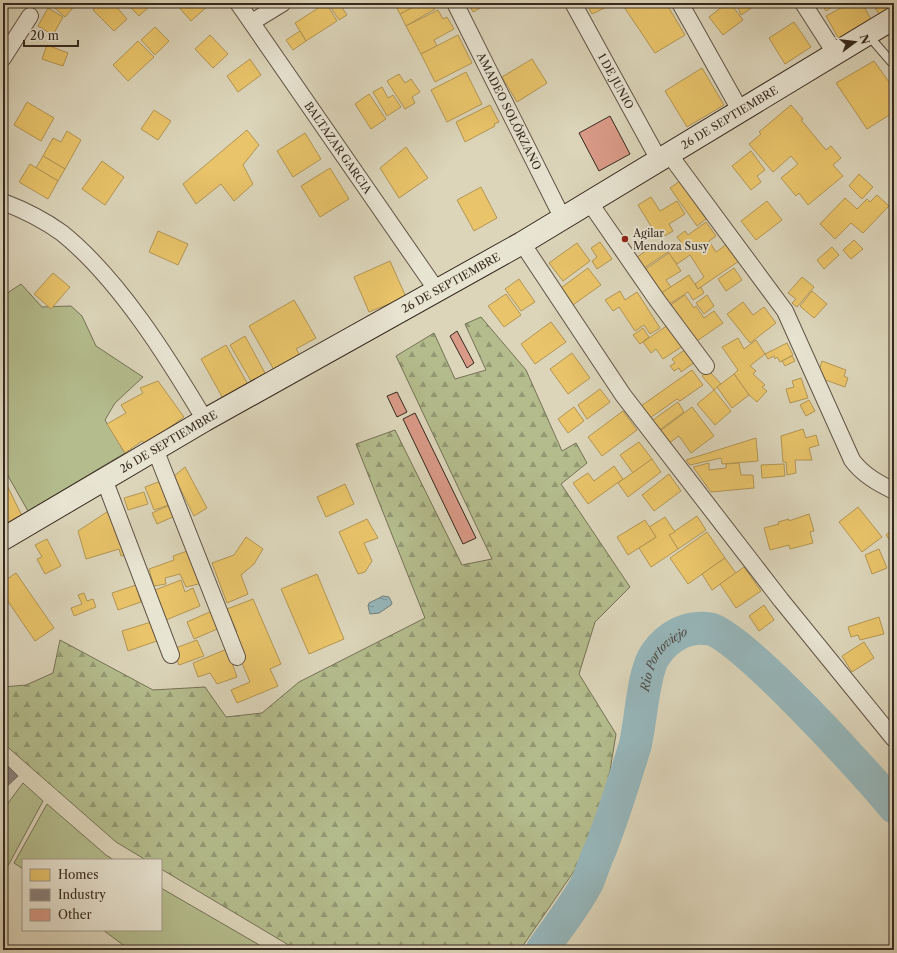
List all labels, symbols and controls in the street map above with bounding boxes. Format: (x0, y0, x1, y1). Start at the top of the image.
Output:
scale bar (24, 22, 78, 48)
north arrow (835, 22, 875, 62)
text: 20 m (30, 28, 59, 43)
text: N (857, 33, 873, 46)
street label: AMADEO SOLÓRZANO (473, 49, 544, 172)
street label: 1 DE JUNIO (595, 51, 637, 111)
street label: 26 DE SEPTIEMBRE (678, 83, 781, 152)
street label: BALTAZAR GARCIA (301, 99, 375, 197)
place label: Agilar Mendoza Susy (632, 226, 710, 253)
marker: Agilar Mendoza Susy (620, 234, 630, 244)
street label: 26 DE SEPTIEMBRE (399, 249, 503, 316)
street label: 26 DE SEPTIEMBRE (117, 407, 220, 476)
water label: Río Portoviejo (636, 623, 690, 693)
legend (22, 859, 162, 931)
text: Homes (58, 867, 98, 882)
text: Industry (58, 887, 106, 902)
text: Other (58, 907, 92, 922)

